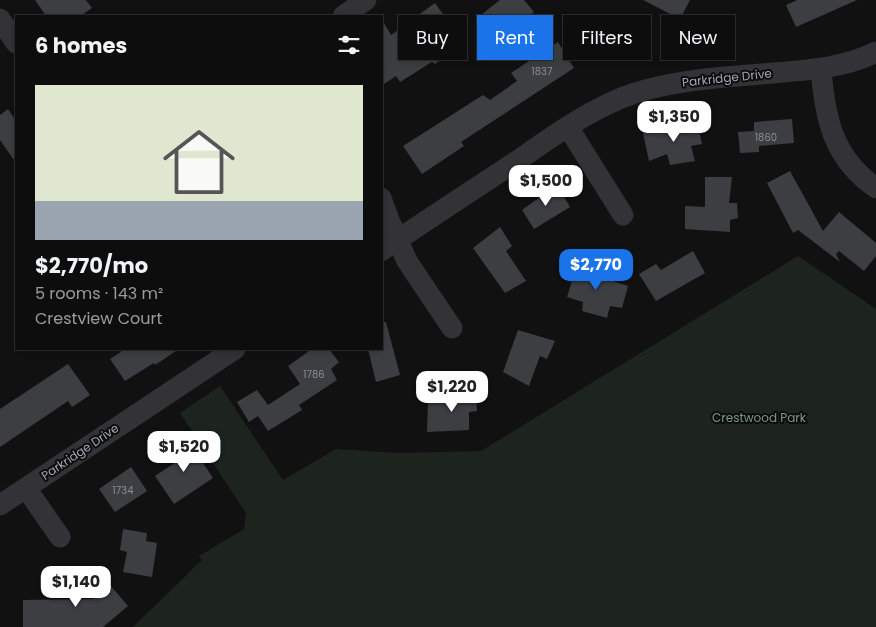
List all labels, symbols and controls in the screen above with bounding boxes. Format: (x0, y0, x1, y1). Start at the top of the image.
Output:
chip: Buy (398, 15, 467, 60)
chip: Rent (477, 15, 553, 60)
chip: Filters (563, 15, 651, 60)
chip: New (661, 15, 735, 60)
text: 6 homes (35, 31, 127, 60)
icon: filters (335, 31, 363, 59)
house number: 1837 (532, 64, 553, 79)
street label: Parkridge Drive (681, 64, 773, 91)
pin: $1,350 (633, 100, 715, 143)
text: $1,350 (648, 105, 700, 128)
icon: home (154, 117, 244, 207)
house number: 1860 (755, 130, 777, 145)
pin: $1,500 (505, 164, 587, 207)
text: $1,500 (520, 169, 572, 192)
pin: $2,770 (555, 248, 637, 291)
text: $2,770/mo (35, 251, 148, 280)
text: $2,770 (570, 253, 622, 276)
text: 5 rooms · 143 m² (35, 282, 163, 305)
text: Crestview Court (35, 307, 162, 330)
house number: 1786 (303, 367, 325, 382)
pin: $1,220 (411, 370, 493, 413)
text: $1,220 (427, 375, 477, 398)
park label: Crestwood Park (712, 409, 807, 426)
street label: Parkridge Drive (38, 419, 122, 484)
pin: $1,520 (143, 430, 225, 473)
text: $1,520 (158, 435, 210, 458)
house number: 1734 (113, 483, 133, 498)
pin: $1,140 (35, 566, 117, 608)
text: $1,140 (52, 570, 100, 593)

